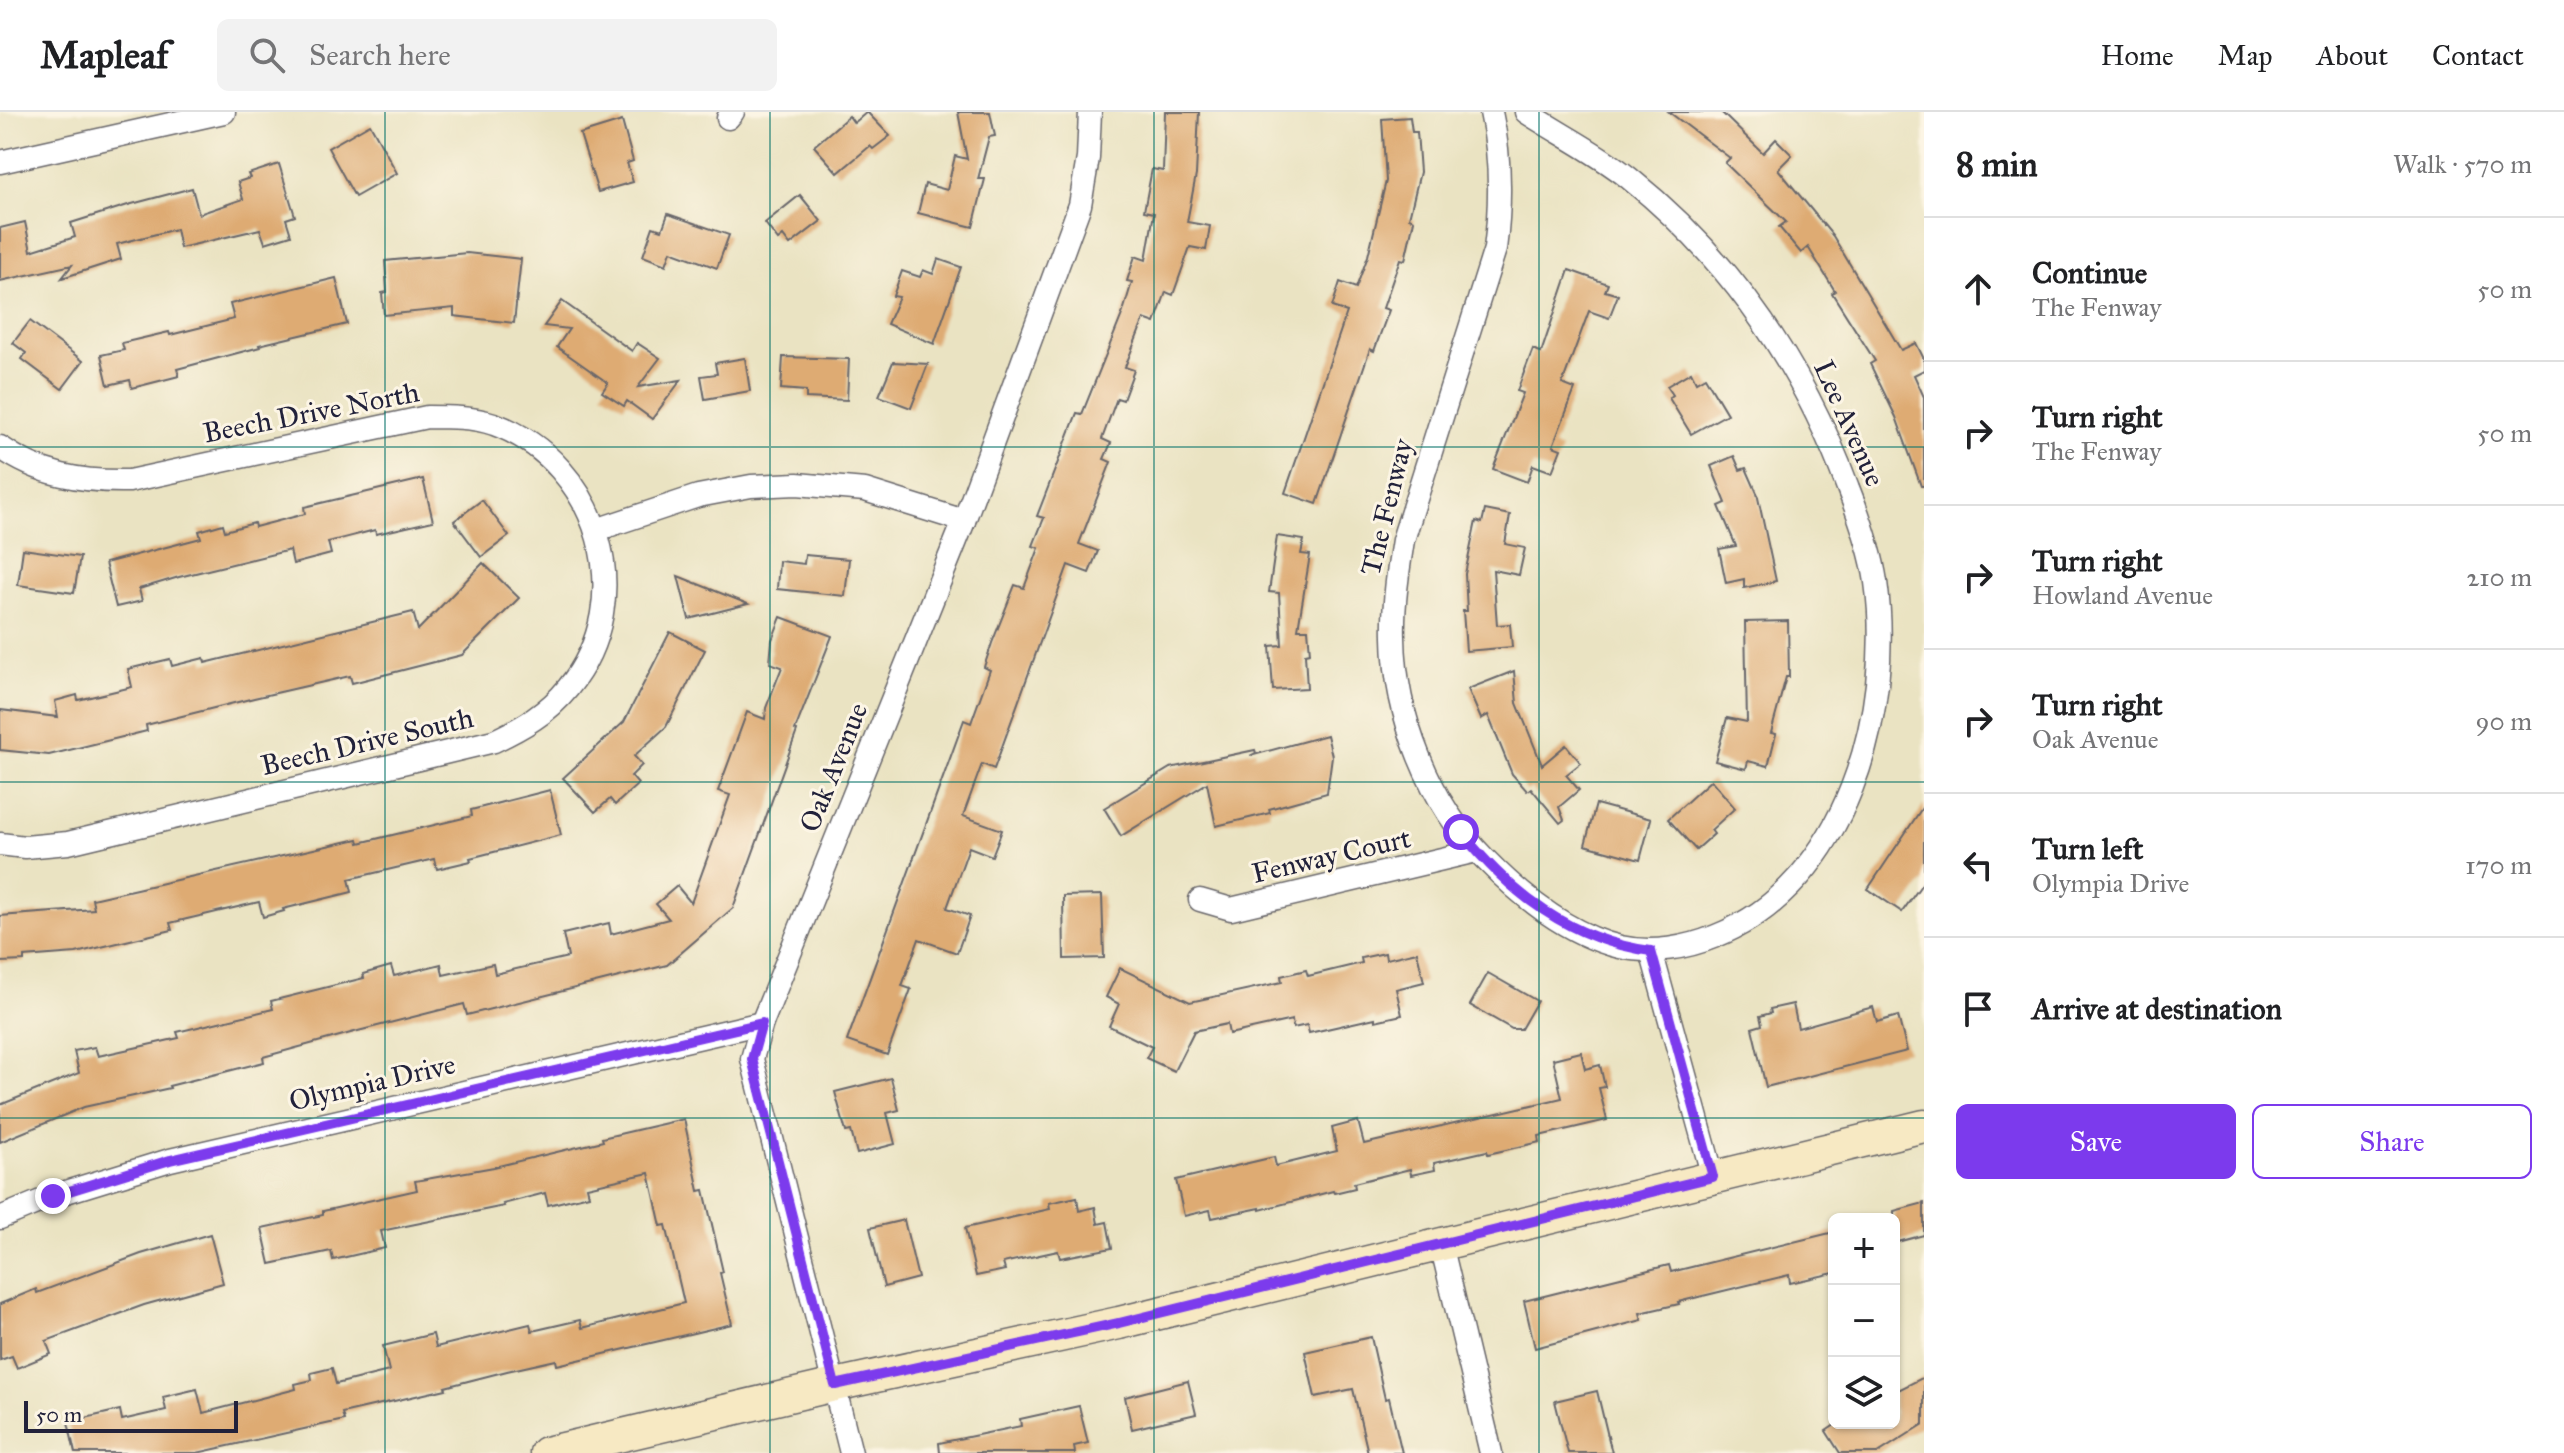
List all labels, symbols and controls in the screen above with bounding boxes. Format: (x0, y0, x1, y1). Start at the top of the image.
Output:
search box (217, 19, 777, 91)
text: Mapleaf (40, 32, 169, 78)
icon: search (245, 33, 289, 77)
text: Search here (309, 37, 451, 73)
text: Home (2101, 38, 2174, 73)
text: Map (2218, 38, 2272, 73)
text: About (2316, 38, 2388, 73)
text: Contact (2432, 38, 2524, 73)
text: 8 min (1956, 144, 2038, 185)
text: Walk · 570 m (2393, 148, 2532, 180)
text: Continue (2032, 255, 2147, 291)
icon: ahead (1956, 267, 2000, 311)
text: 50 m (2477, 273, 2532, 305)
text: The Fenway (2032, 291, 2161, 323)
street label: Lee Avenue (1806, 355, 1893, 492)
street label: Beech Drive North (200, 374, 423, 451)
text: Turn right (2032, 399, 2163, 435)
icon: right (1956, 411, 2000, 455)
text: 50 m (2477, 417, 2532, 449)
street label: The Fenway (1353, 434, 1421, 579)
text: The Fenway (2032, 435, 2161, 467)
text: Turn right (2032, 543, 2163, 579)
icon: right (1956, 555, 2000, 599)
text: 210 m (2466, 561, 2532, 593)
text: Howland Avenue (2032, 579, 2213, 611)
text: Turn right (2032, 687, 2163, 723)
street label: Oak Avenue (792, 697, 875, 837)
icon: right (1956, 699, 2000, 743)
street label: Beech Drive South (258, 700, 477, 783)
text: 90 m (2475, 705, 2532, 737)
text: Oak Avenue (2032, 723, 2159, 755)
route start (1443, 814, 1479, 850)
street label: Fenway Court (1248, 820, 1414, 891)
text: Turn left (2032, 831, 2143, 867)
icon: left (1956, 843, 2000, 887)
text: 170 m (2465, 849, 2532, 881)
text: Olympia Drive (2032, 867, 2189, 899)
icon: arrive (1956, 987, 2000, 1031)
text: Arrive at destination (2032, 991, 2282, 1027)
street label: Olympia Drive (286, 1046, 459, 1119)
button: Save (1956, 1104, 2236, 1179)
button: Share (2252, 1104, 2532, 1179)
route end (35, 1178, 71, 1214)
map controls (1828, 1213, 1900, 1429)
button: + (1828, 1213, 1900, 1285)
button: − (1828, 1285, 1900, 1357)
button: layers (1828, 1357, 1900, 1429)
scale bar (24, 1397, 238, 1433)
text: 50 m (36, 1401, 82, 1428)

